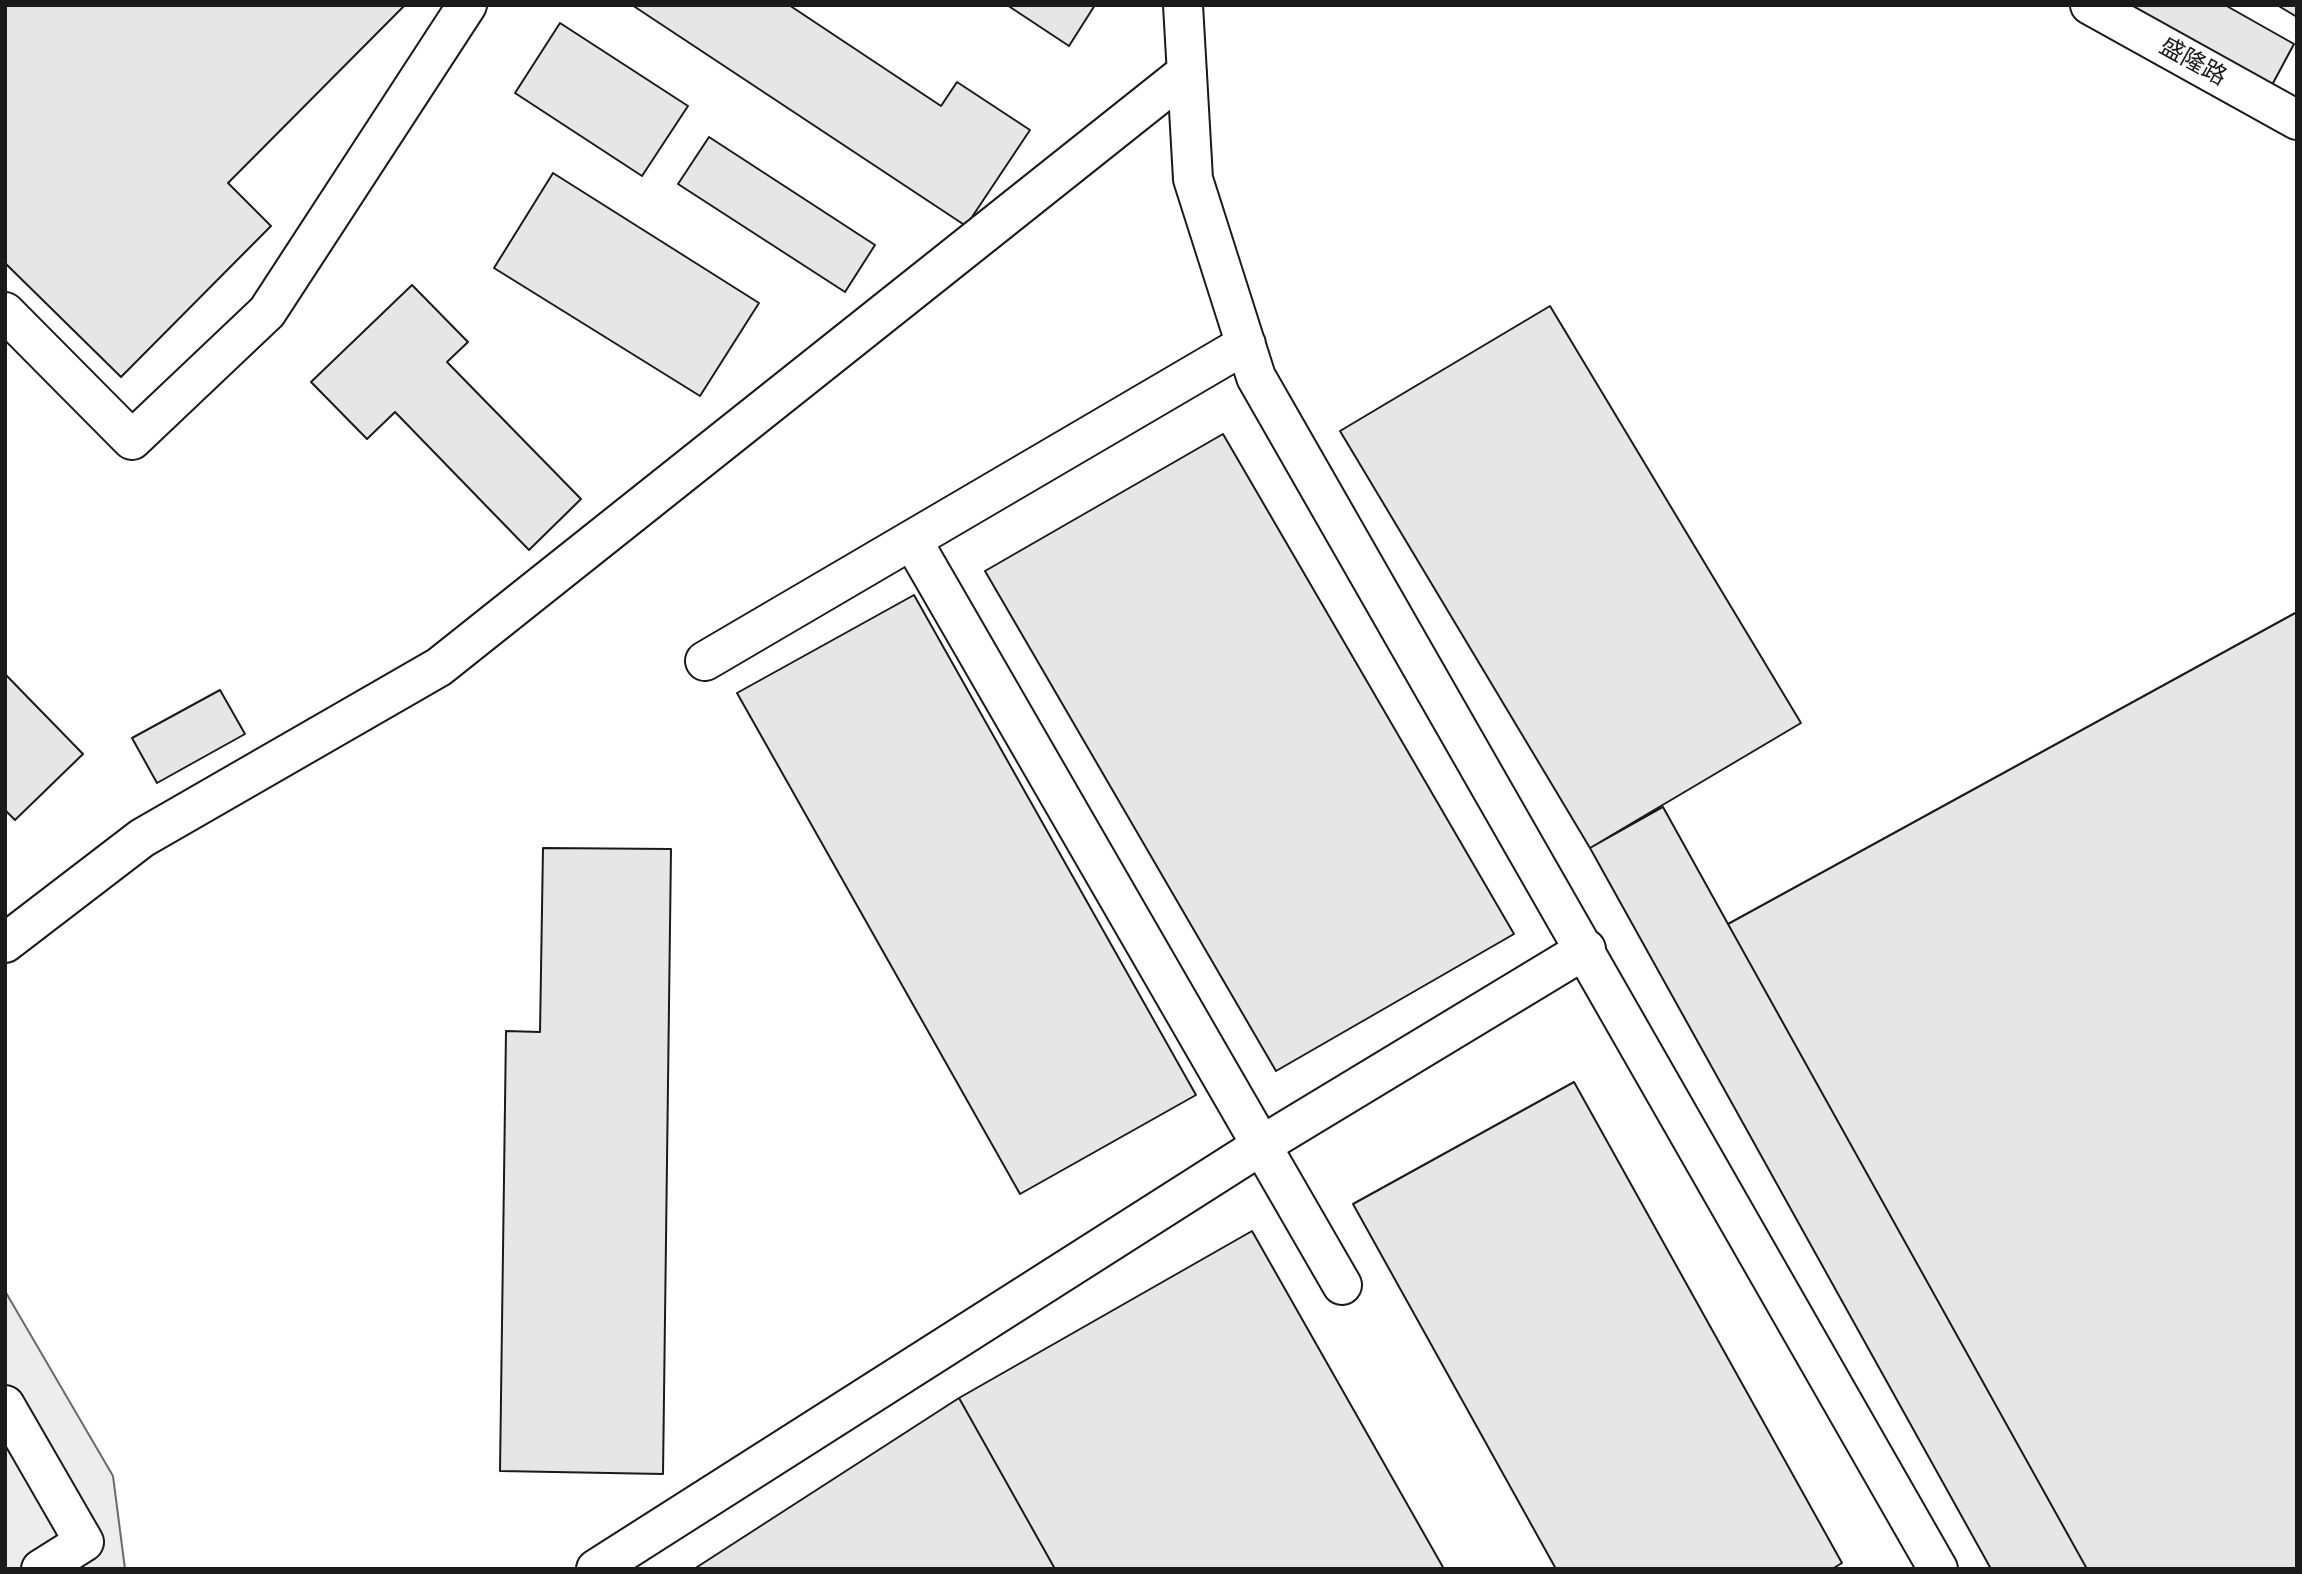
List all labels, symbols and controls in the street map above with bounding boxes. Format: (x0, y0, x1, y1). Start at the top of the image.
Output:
street label: 盛隆路 (2155, 32, 2231, 92)

